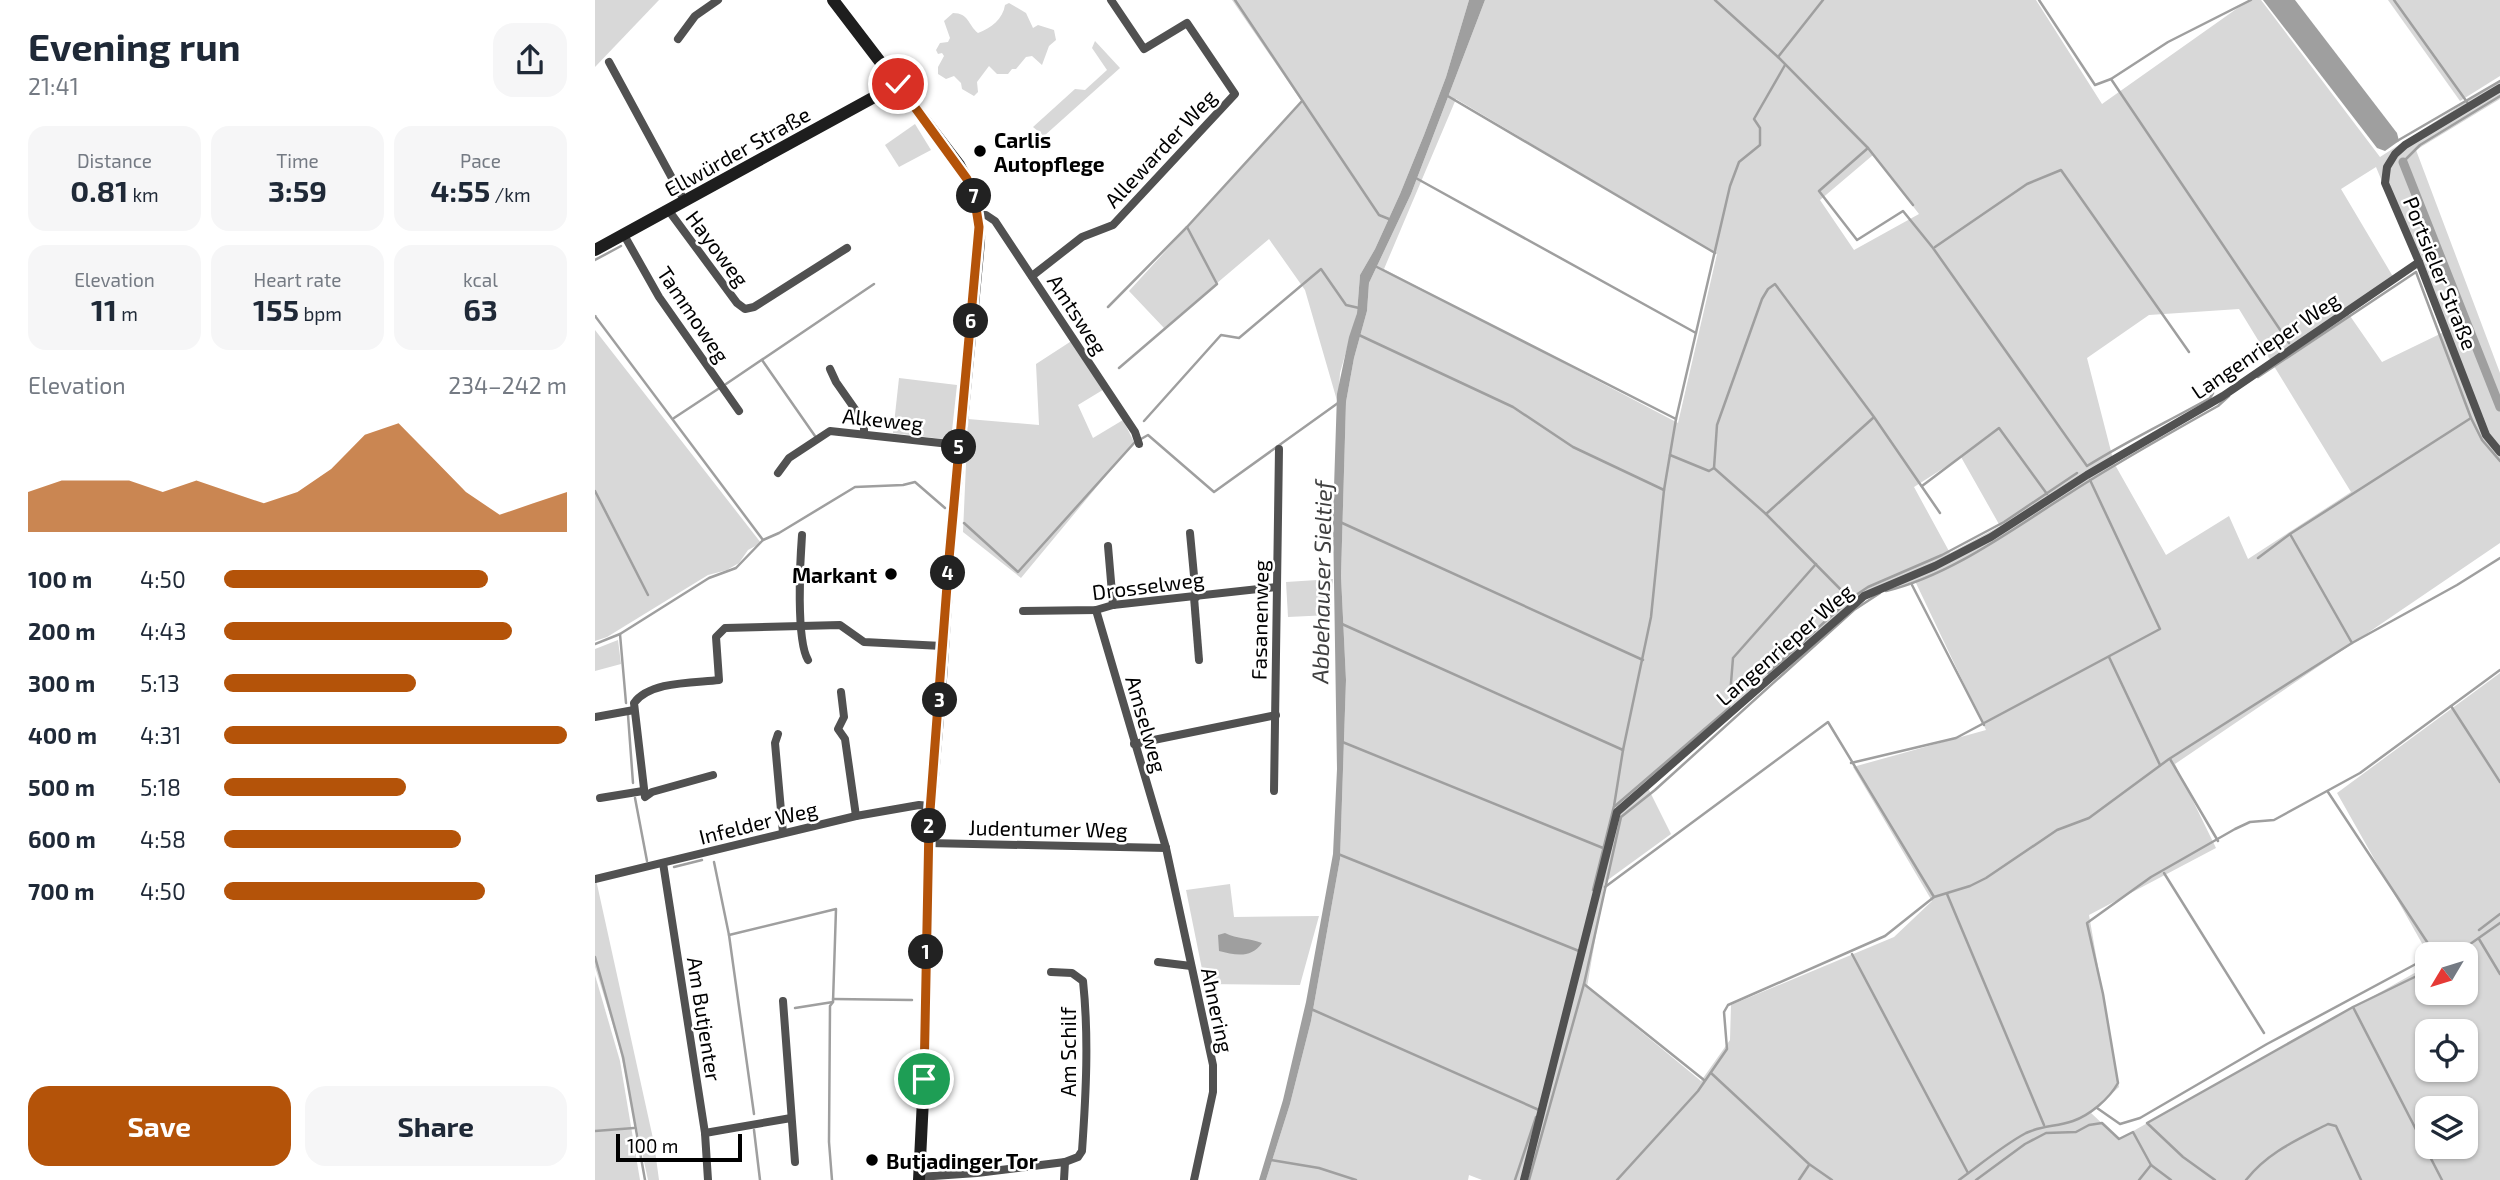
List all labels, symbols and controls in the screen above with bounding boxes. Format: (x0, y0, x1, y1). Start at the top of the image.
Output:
text: Evening run (28, 23, 241, 69)
button: share (493, 23, 567, 97)
pin (868, 54, 928, 114)
icon: check (879, 65, 917, 103)
text: 21:41 (28, 72, 79, 100)
street label: Allewarder Weg (1099, 84, 1221, 212)
street label: Ellwürder Straße (660, 101, 814, 201)
place label: Carlis Autopflege (994, 127, 1105, 176)
marker: Carlis Autopflege (972, 143, 988, 159)
text: Distance (77, 149, 152, 172)
text: Time (276, 149, 319, 172)
text: Pace (460, 149, 501, 172)
text: 0.81 (70, 172, 128, 208)
text: 3:59 (268, 172, 327, 208)
text: 4:55 (430, 172, 490, 208)
pin: 7 (957, 178, 991, 214)
text: km (128, 183, 159, 206)
text: /km (490, 183, 531, 206)
text: 7 (968, 184, 979, 207)
street label: Portsieler Straße (2399, 193, 2483, 353)
street label: Hayoweg (681, 205, 755, 291)
street label: Tammoweg (653, 261, 735, 367)
text: Elevation (74, 268, 155, 291)
text: Heart rate (254, 268, 341, 291)
text: kcal (463, 268, 498, 291)
street label: Amtsweg (1043, 269, 1113, 359)
street label: Langenrieper Weg (2186, 286, 2344, 404)
text: 11 (91, 291, 117, 327)
text: 155 (253, 291, 299, 327)
text: 63 (463, 291, 498, 327)
text: m (117, 302, 138, 325)
text: bpm (299, 302, 342, 325)
pin: 6 (953, 304, 989, 338)
text: 6 (965, 309, 976, 332)
text: Elevation (28, 371, 126, 399)
text: 234–242 m (448, 371, 567, 399)
street label: Alkeweg (841, 402, 925, 436)
pin: 5 (941, 430, 977, 464)
text: 5 (953, 435, 964, 458)
water label: Abbehauser Sieltief (1305, 478, 1337, 685)
pin: 4 (931, 556, 965, 590)
street label: Fasanenweg (1245, 559, 1273, 680)
text: 4 (941, 561, 954, 584)
place label: Markant (792, 562, 877, 587)
text: 100 m (28, 565, 92, 593)
text: 4:50 (140, 565, 186, 593)
marker: Markant (883, 566, 899, 582)
street label: Drosselweg (1090, 566, 1206, 604)
street label: Langenrieper Weg (1711, 578, 1858, 710)
text: 200 m (28, 617, 96, 645)
text: 4:43 (140, 617, 187, 645)
text: 300 m (28, 669, 95, 697)
text: 5:13 (140, 669, 180, 697)
street label: Amselweg (1121, 673, 1173, 776)
pin: 3 (923, 682, 957, 718)
text: 3 (934, 688, 945, 711)
text: 400 m (28, 721, 97, 749)
text: 4:31 (140, 721, 182, 749)
text: 500 m (28, 773, 95, 801)
text: 5:18 (140, 773, 181, 801)
street label: Infelder Weg (696, 795, 820, 849)
pin: 2 (911, 808, 947, 844)
text: 2 (923, 814, 934, 837)
street label: Judentumer Weg (968, 814, 1128, 842)
text: 600 m (28, 825, 96, 853)
text: 4:58 (140, 825, 186, 853)
text: 700 m (28, 877, 94, 905)
text: 4:50 (140, 877, 186, 905)
pin: 1 (909, 934, 943, 970)
text: 1 (921, 940, 930, 963)
north arrow (2415, 942, 2478, 1004)
map controls (2415, 942, 2478, 1159)
street label: Am Butjenter (682, 955, 727, 1084)
street label: Ahnering (1197, 965, 1239, 1055)
street label: Am Schilf (1055, 1006, 1080, 1097)
button: locate (2415, 1019, 2478, 1082)
pin (894, 1049, 954, 1109)
icon: arrive (905, 1060, 943, 1098)
button: Save (28, 1086, 291, 1166)
button: Share (305, 1086, 567, 1166)
button: layers (2415, 1096, 2478, 1159)
scale bar (616, 1131, 742, 1163)
text: 100 m (627, 1134, 678, 1157)
place label: Butjadinger Tor (886, 1148, 1038, 1173)
marker: Butjadinger Tor (864, 1152, 880, 1168)

